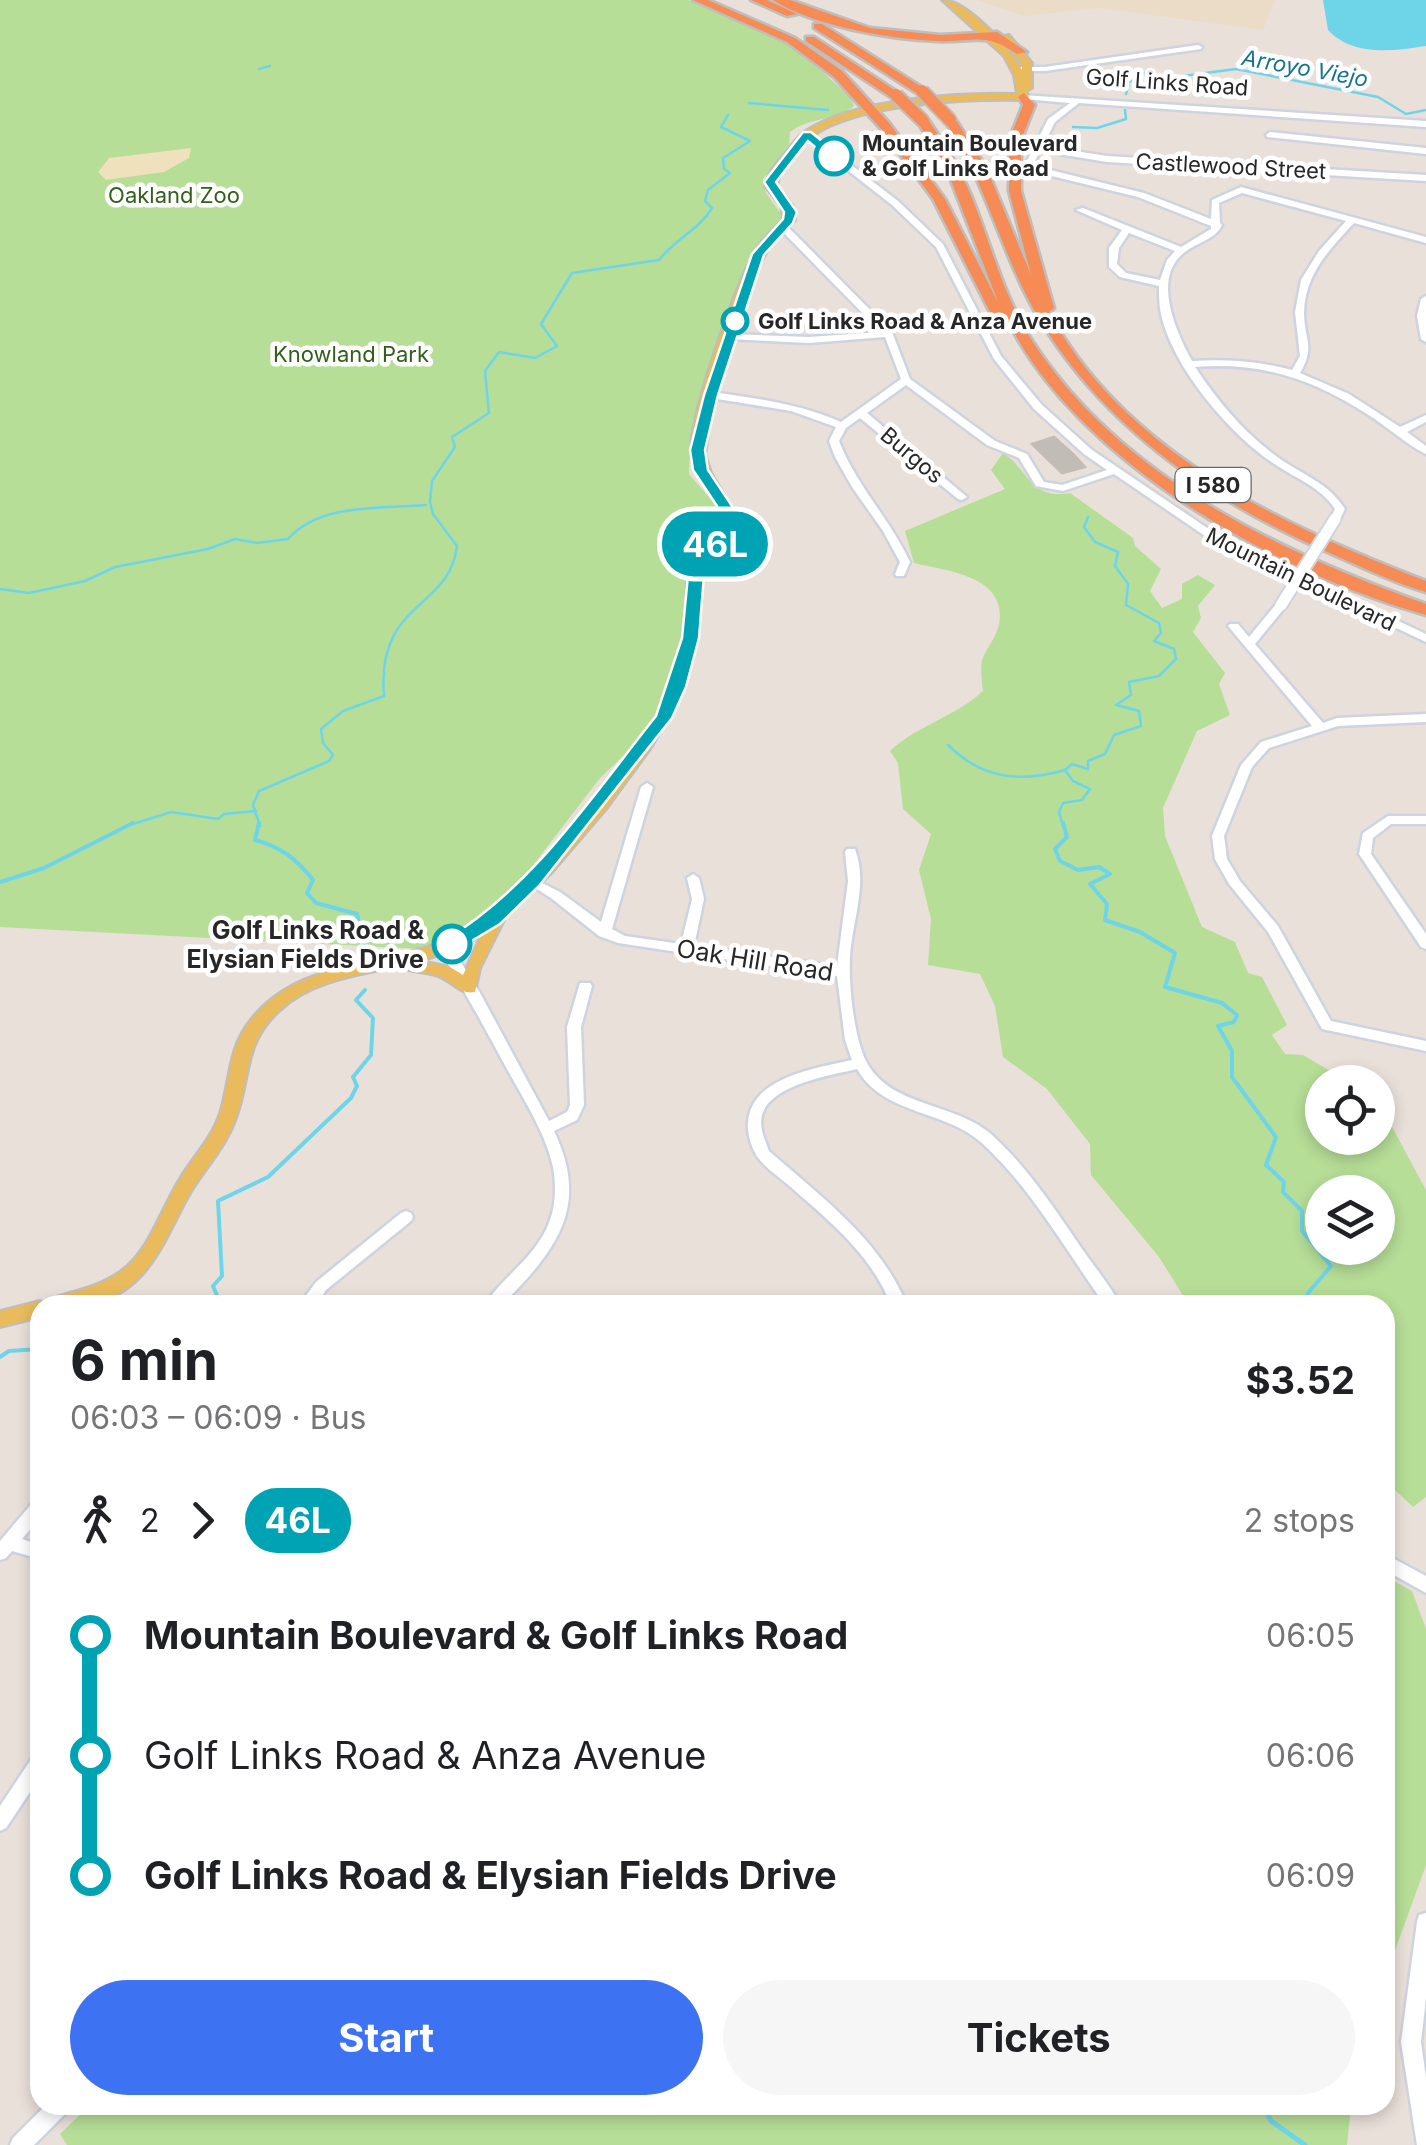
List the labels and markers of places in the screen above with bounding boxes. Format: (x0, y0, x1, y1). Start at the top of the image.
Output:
place label: Mountain Boulevard & Golf Links Road (862, 130, 1078, 181)
marker: Mountain Boulevard & Golf Links Road (815, 137, 853, 175)
marker: Golf Links Road & Anza Avenue (722, 308, 748, 334)
place label: Golf Links Road & Anza Avenue (758, 308, 1092, 334)
place label: Golf Links Road & Elysian Fields Drive (187, 915, 424, 974)
marker: Golf Links Road & Elysian Fields Drive (433, 925, 471, 963)

